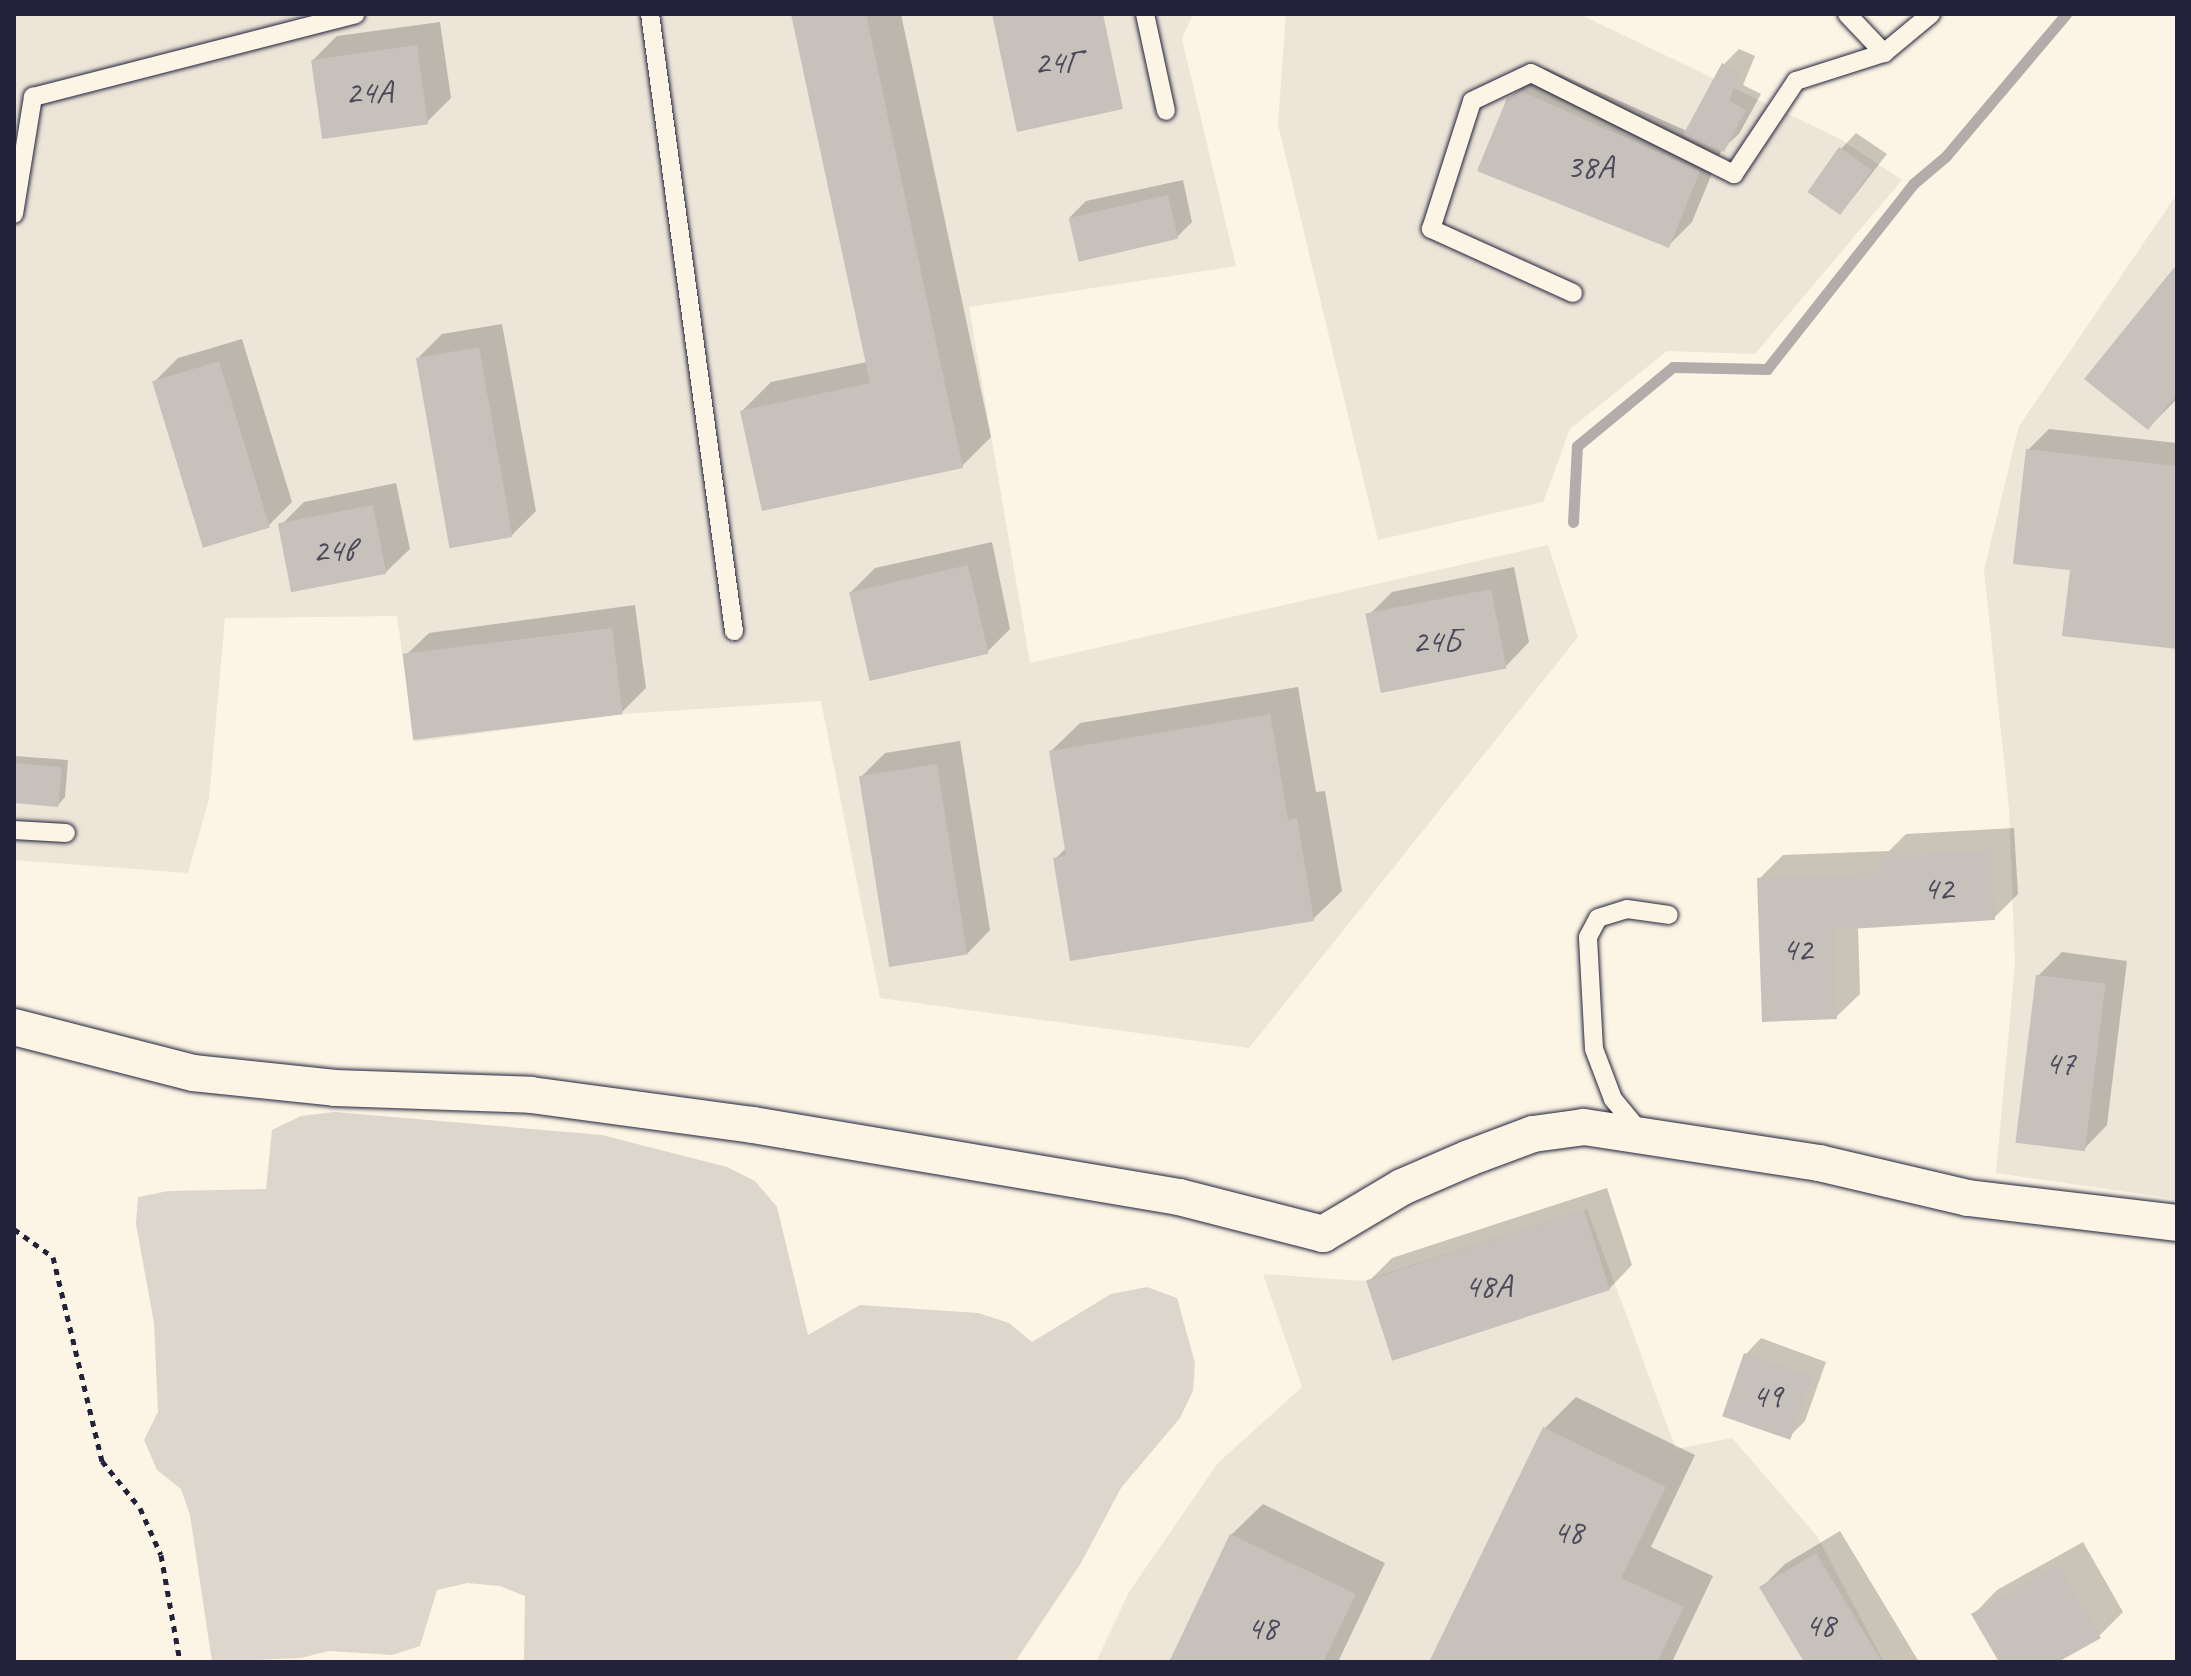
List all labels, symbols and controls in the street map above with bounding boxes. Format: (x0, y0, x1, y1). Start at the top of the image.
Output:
house number: 24Г (1034, 42, 1080, 82)
house number: 24А (345, 72, 393, 112)
house number: 38А (1566, 147, 1614, 187)
house number: 24в (313, 530, 353, 570)
house number: 24Б (1412, 621, 1460, 661)
house number: 42 (1923, 868, 1953, 908)
house number: 42 (1782, 929, 1812, 969)
house number: 47 (2045, 1043, 2075, 1083)
house number: 48А (1464, 1266, 1512, 1306)
house number: 49 (1752, 1376, 1782, 1416)
house number: 48 (1553, 1512, 1583, 1552)
house number: 48 (1805, 1605, 1835, 1645)
house number: 48 (1247, 1608, 1277, 1648)

